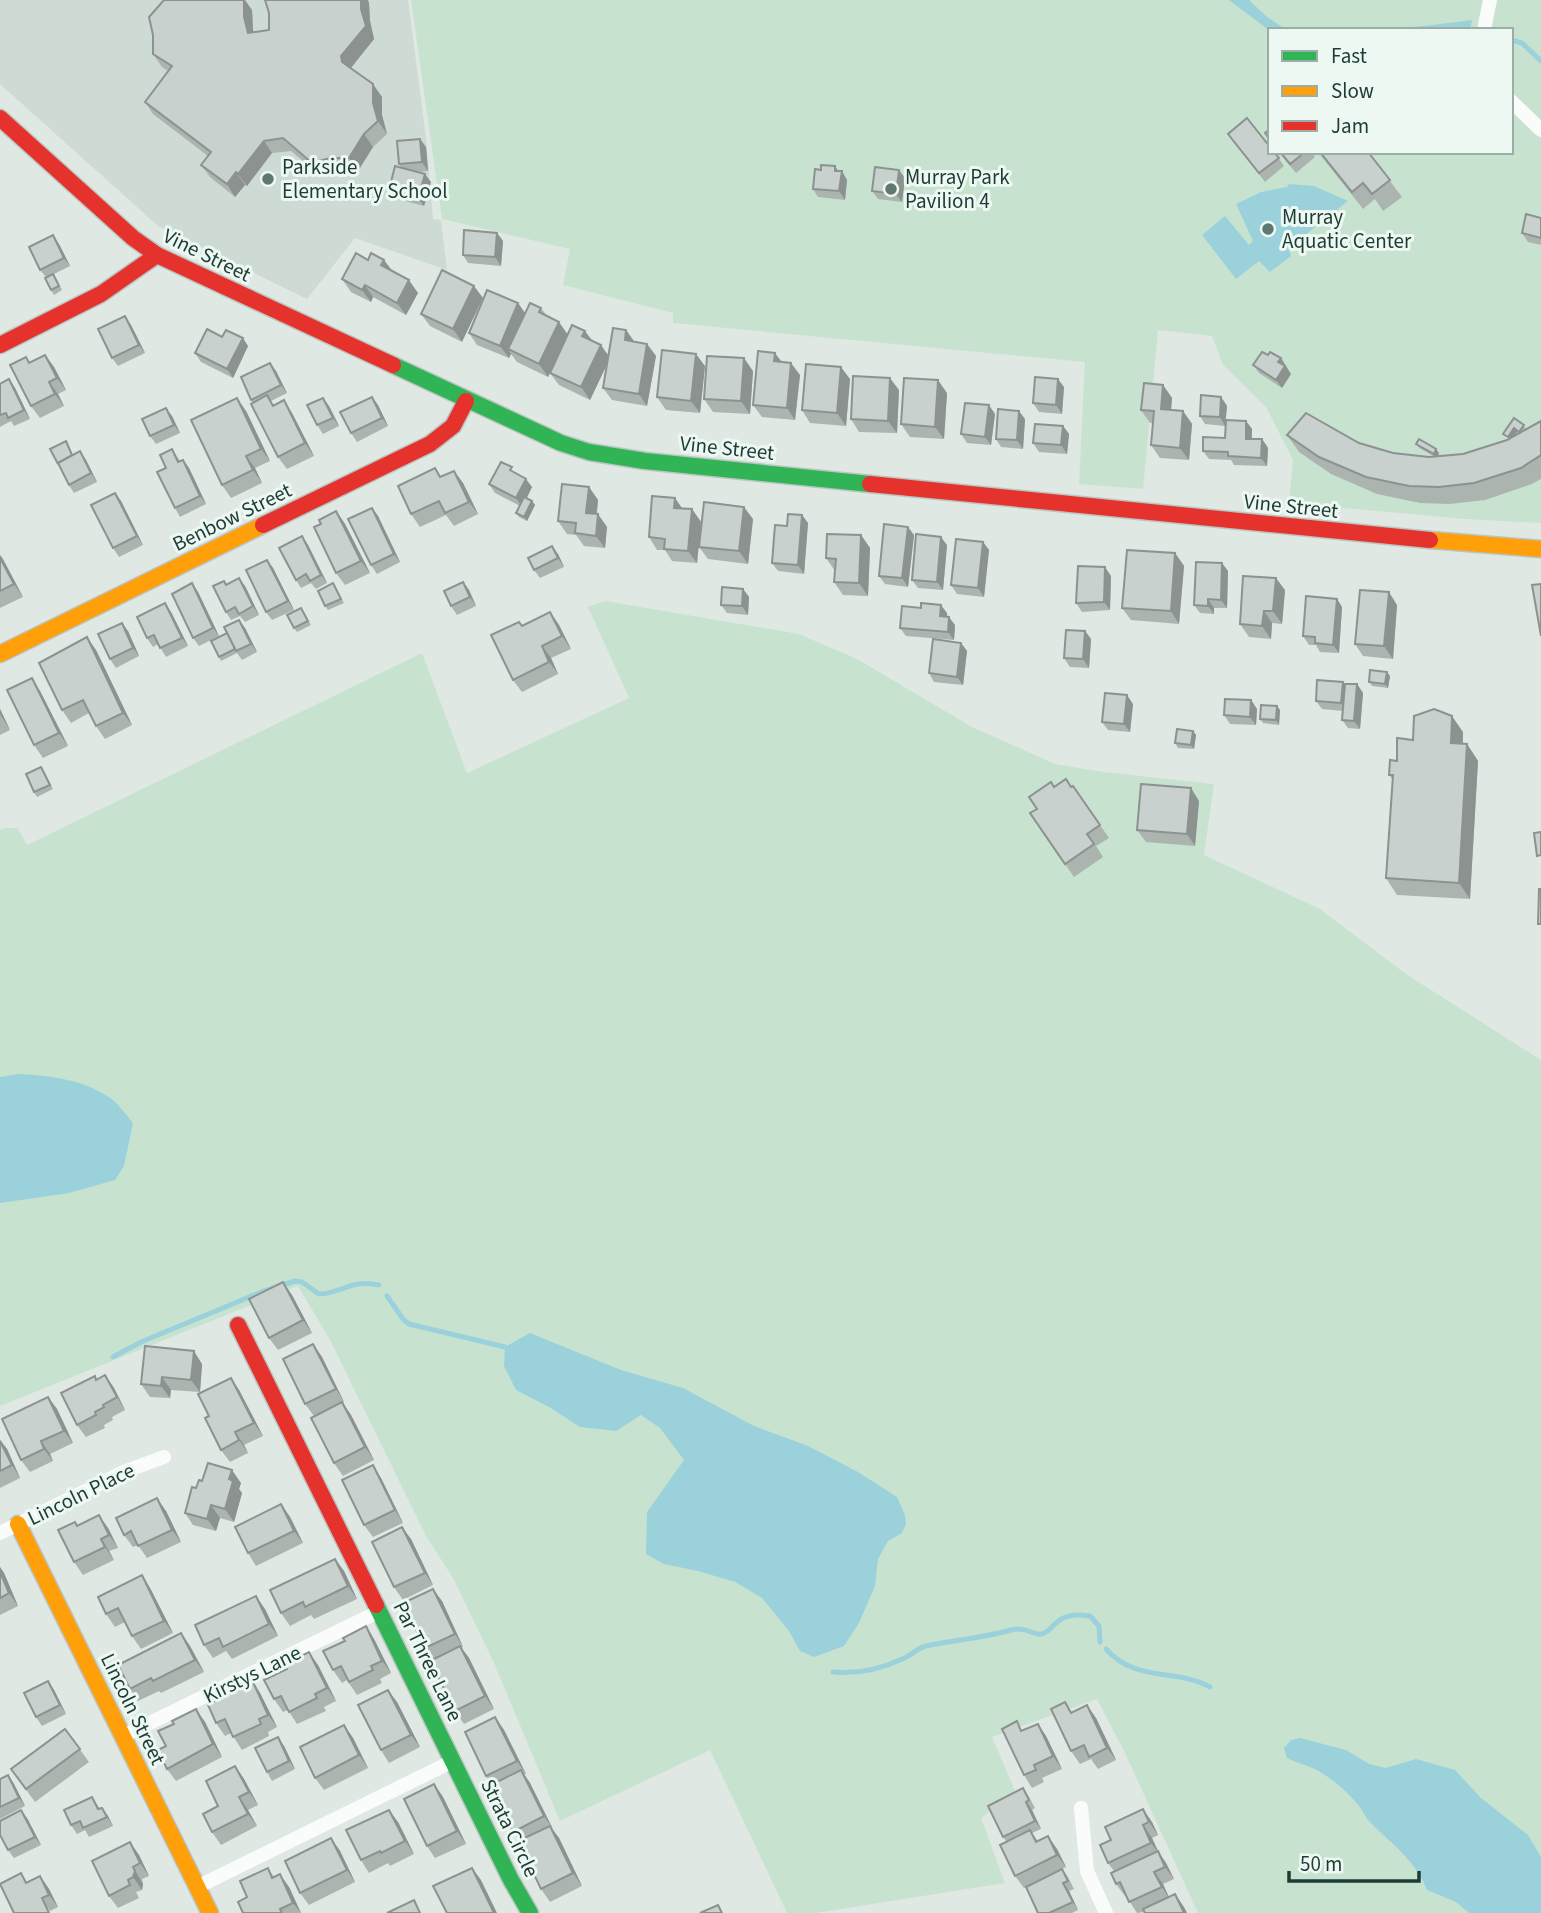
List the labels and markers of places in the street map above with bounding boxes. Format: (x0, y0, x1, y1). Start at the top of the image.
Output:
place label: Parkside Elementary School (282, 152, 448, 206)
place label: Murray Park Pavilion 4 (905, 162, 1010, 216)
marker: Parkside Elementary School (260, 171, 276, 187)
marker: Murray Park Pavilion 4 (883, 181, 899, 197)
place label: Murray Aquatic Center (1282, 202, 1412, 256)
marker: Murray Aquatic Center (1260, 221, 1276, 237)

